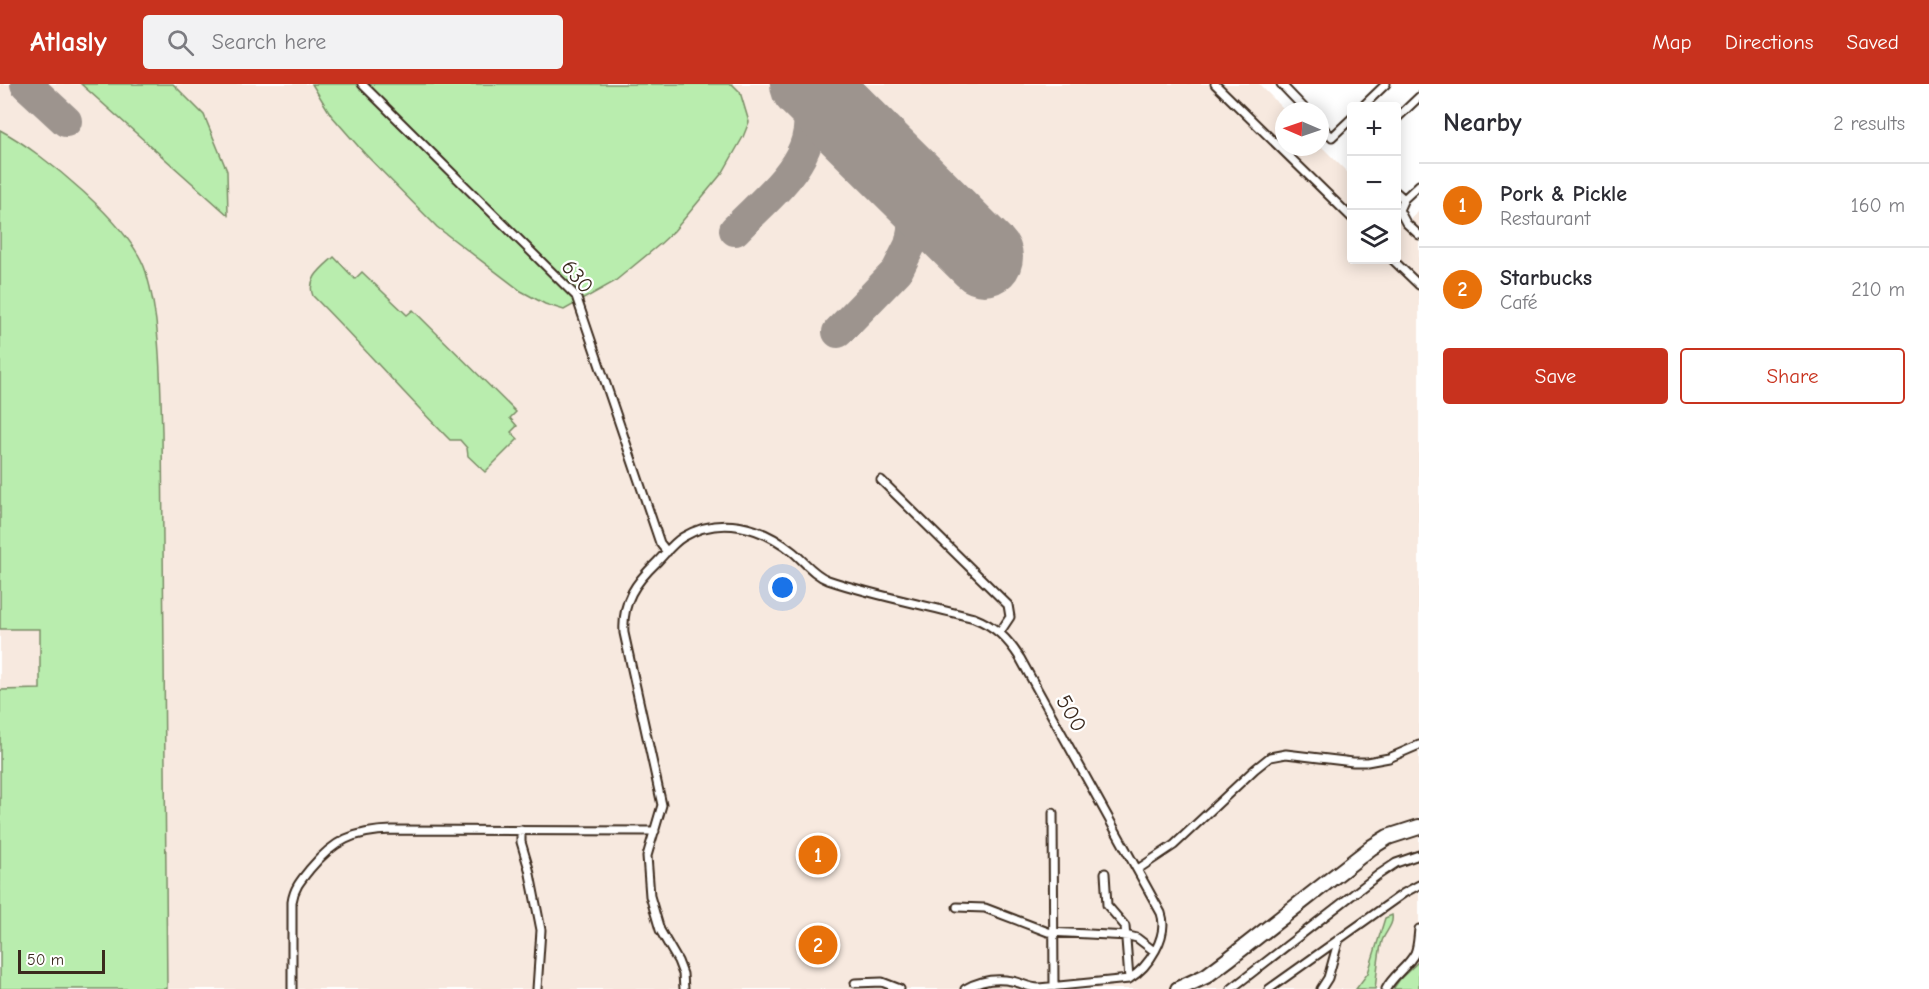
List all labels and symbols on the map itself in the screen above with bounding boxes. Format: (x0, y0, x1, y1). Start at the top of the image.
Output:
north arrow (1275, 102, 1329, 156)
street label: 630 (556, 254, 599, 299)
your location (768, 573, 797, 602)
street label: 500 (1050, 690, 1092, 737)
pin: 1 (798, 832, 838, 878)
pin: 2 (798, 922, 838, 968)
scale bar (18, 947, 105, 974)

